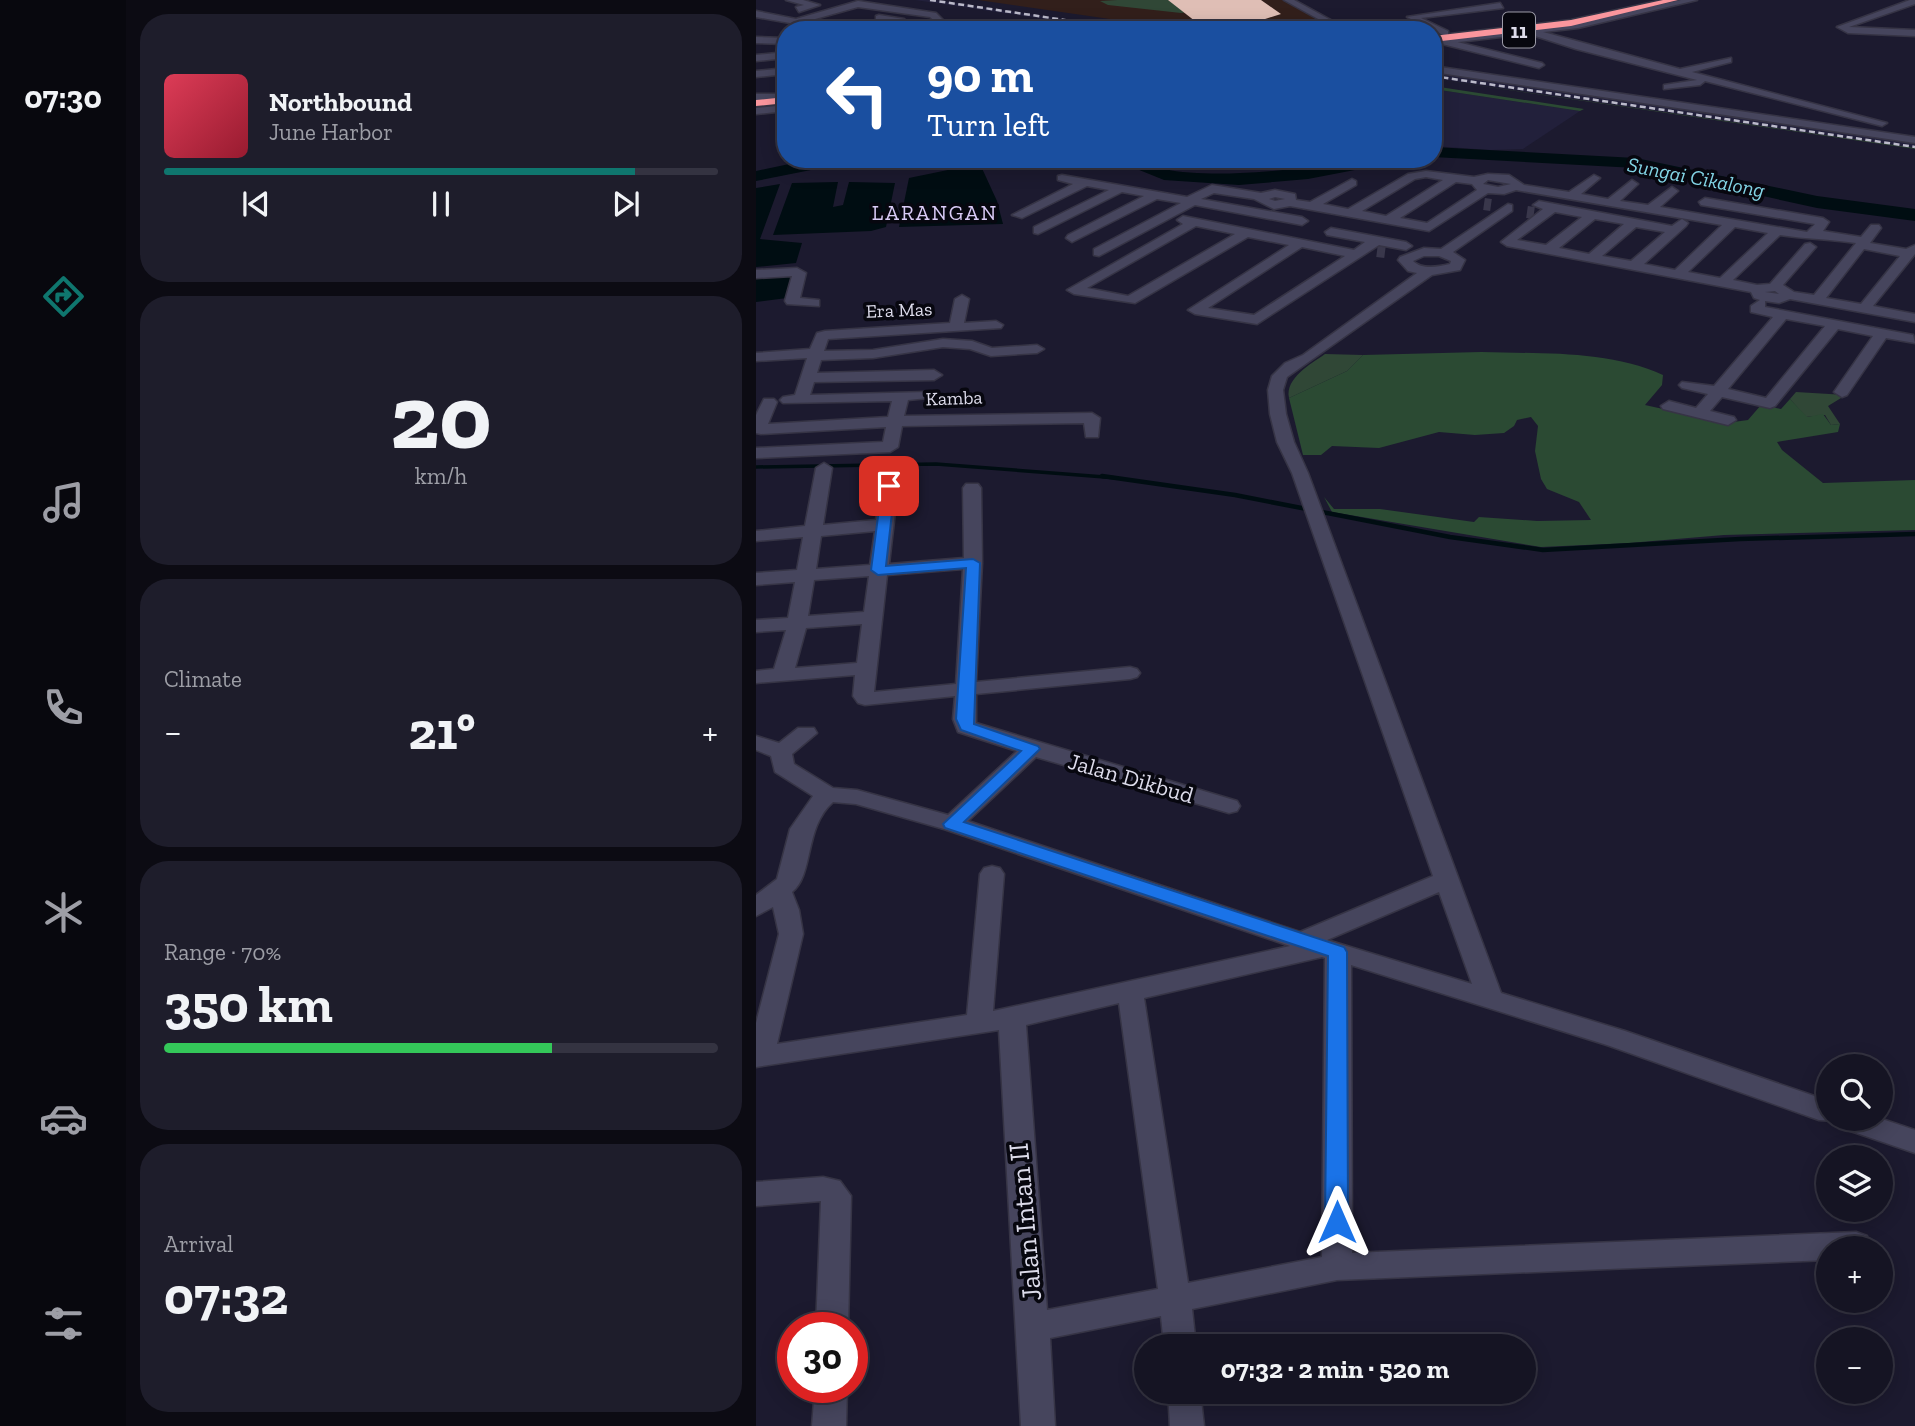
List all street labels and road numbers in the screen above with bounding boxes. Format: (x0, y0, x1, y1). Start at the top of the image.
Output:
road number: 11 (1503, 12, 1535, 48)
street label: Era Mas (865, 297, 933, 323)
street label: Kamba (925, 386, 983, 410)
street label: Jalan Dikbud (1065, 747, 1197, 809)
street label: Jalan Intan II (1002, 1142, 1048, 1302)

